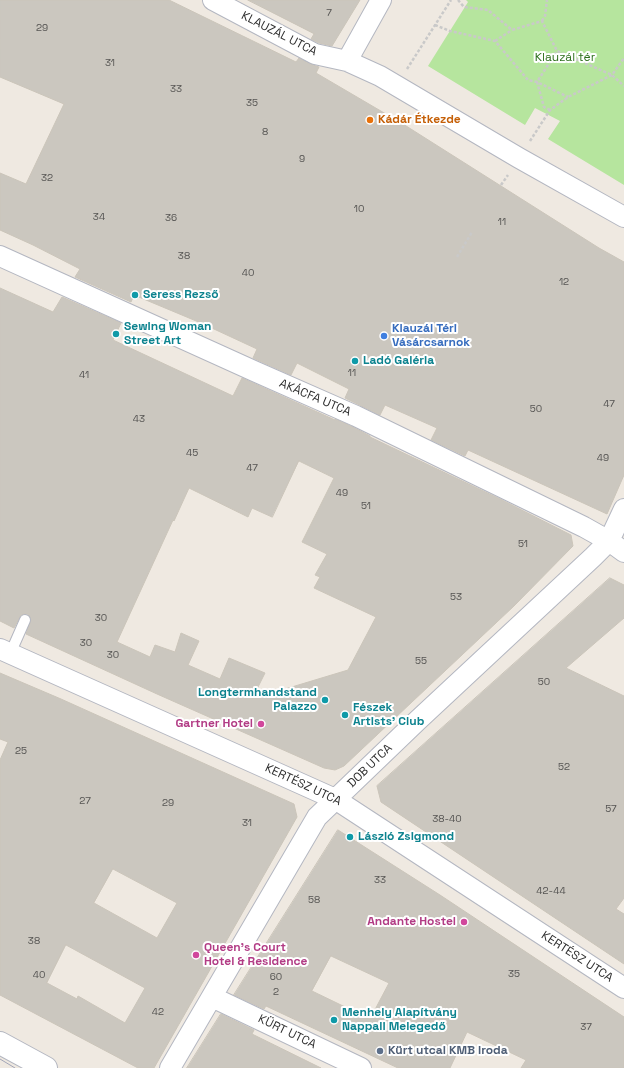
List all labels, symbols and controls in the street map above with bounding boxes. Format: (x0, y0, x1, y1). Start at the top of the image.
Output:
house number: 7 (326, 7, 332, 19)
street label: KLAUZÁL UTCA (239, 9, 319, 59)
house number: 29 (36, 22, 48, 34)
park label: Klauzál tér (535, 51, 595, 65)
house number: 31 (105, 57, 115, 69)
house number: 33 (170, 83, 182, 95)
house number: 35 (246, 97, 258, 109)
place label: Kádár Étkezde (378, 113, 461, 127)
marker: Kádár Étkezde (365, 115, 375, 125)
house number: 8 (262, 126, 268, 138)
house number: 9 (299, 153, 305, 165)
house number: 32 (41, 172, 53, 184)
house number: 10 (354, 203, 364, 215)
house number: 34 (93, 211, 105, 223)
house number: 36 (165, 212, 177, 224)
house number: 11 (498, 216, 506, 228)
house number: 38 (178, 250, 190, 262)
house number: 40 (242, 267, 254, 279)
house number: 12 (559, 276, 569, 288)
place label: Seress Rezső (143, 288, 219, 302)
marker: Seress Rezső (130, 290, 140, 300)
place label: Sewing Woman Street Art (124, 320, 211, 348)
place label: Klauzál Téri Vásárcsarnok (392, 322, 470, 350)
marker: Sewing Woman Street Art (111, 329, 121, 339)
marker: Klauzál Téri Vásárcsarnok (379, 331, 389, 341)
place label: Ladó Galéria (363, 354, 434, 368)
marker: Ladó Galéria (350, 356, 360, 366)
house number: 11 (348, 367, 356, 379)
house number: 41 (79, 369, 89, 381)
street label: AKÁCFA UTCA (277, 376, 353, 420)
house number: 47 (603, 398, 615, 410)
house number: 50 (530, 403, 542, 415)
house number: 43 (133, 413, 145, 425)
house number: 45 (186, 447, 198, 459)
house number: 49 (597, 452, 609, 464)
house number: 47 (246, 462, 258, 474)
house number: 49 (336, 487, 348, 499)
house number: 51 (361, 500, 371, 512)
house number: 51 (518, 538, 528, 550)
house number: 53 (450, 591, 462, 603)
house number: 30 (95, 612, 107, 624)
house number: 30 (80, 637, 92, 649)
house number: 30 (107, 649, 119, 661)
house number: 55 (415, 655, 427, 667)
house number: 50 (538, 676, 550, 688)
place label: Longtermhandstand Palazzo (198, 686, 317, 714)
marker: Longtermhandstand Palazzo (320, 695, 330, 705)
place label: Fészek Artists’ Club (353, 701, 424, 729)
marker: Fészek Artists’ Club (340, 710, 350, 720)
place label: Gartner Hotel (175, 717, 253, 731)
marker: Gartner Hotel (256, 719, 266, 729)
street label: DOB UTCA (345, 741, 395, 791)
house number: 25 (15, 745, 27, 757)
street label: KERTÉSZ UTCA (263, 761, 343, 809)
house number: 52 (558, 761, 570, 773)
house number: 27 (79, 795, 91, 807)
house number: 29 (162, 797, 174, 809)
house number: 57 (605, 803, 617, 815)
house number: 38-40 (432, 813, 462, 825)
house number: 31 (242, 817, 252, 829)
place label: László Zsigmond (358, 830, 454, 844)
marker: László Zsigmond (345, 832, 355, 842)
house number: 33 (374, 874, 386, 886)
house number: 42-44 (536, 885, 566, 897)
house number: 58 (308, 894, 320, 906)
place label: Andante Hostel (367, 915, 456, 929)
marker: Andante Hostel (459, 917, 469, 927)
street label: KERTÉSZ UTCA (538, 928, 616, 986)
house number: 38 (28, 935, 40, 947)
place label: Queen's Court Hotel & Residence (204, 941, 307, 969)
marker: Queen's Court Hotel & Residence (191, 950, 201, 960)
house number: 35 (508, 968, 520, 980)
house number: 40 (33, 969, 45, 981)
house number: 60 (270, 971, 282, 983)
house number: 2 (273, 986, 279, 998)
house number: 42 (152, 1006, 164, 1018)
place label: Menhely Alapítvány Nappali Melegedő (342, 1006, 457, 1034)
street label: KÜRT UTCA (256, 1012, 318, 1052)
marker: Menhely Alapítvány Nappali Melegedő (329, 1015, 339, 1025)
house number: 37 (580, 1021, 592, 1033)
place label: Kürt utcai KMB Iroda (388, 1044, 508, 1058)
marker: Kürt utcai KMB Iroda (375, 1046, 385, 1056)

